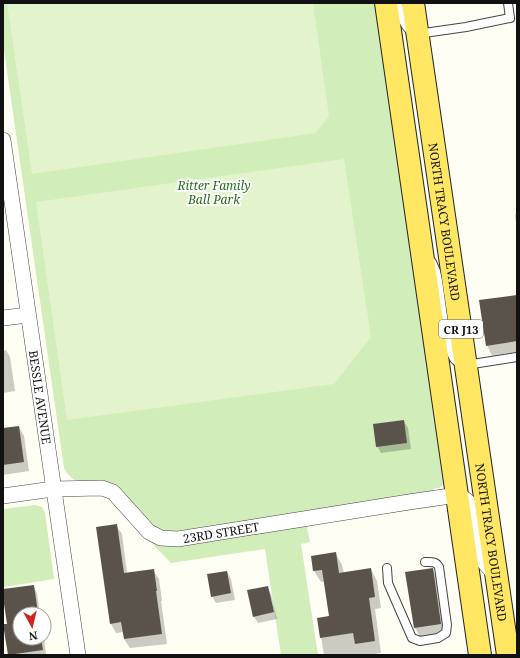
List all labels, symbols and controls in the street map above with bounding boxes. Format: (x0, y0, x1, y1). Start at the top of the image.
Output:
street label: NORTH TRACY BOULEVARD (425, 142, 465, 302)
park label: Ritter Family Ball Park (176, 177, 251, 208)
road number: CR J13 (439, 320, 483, 338)
street label: BESSLE AVENUE (25, 349, 56, 445)
street label: NORTH TRACY BOULEVARD (472, 462, 512, 623)
street label: 23RD STREET (182, 518, 261, 547)
north arrow (12, 606, 52, 646)
text: N (28, 628, 39, 644)

